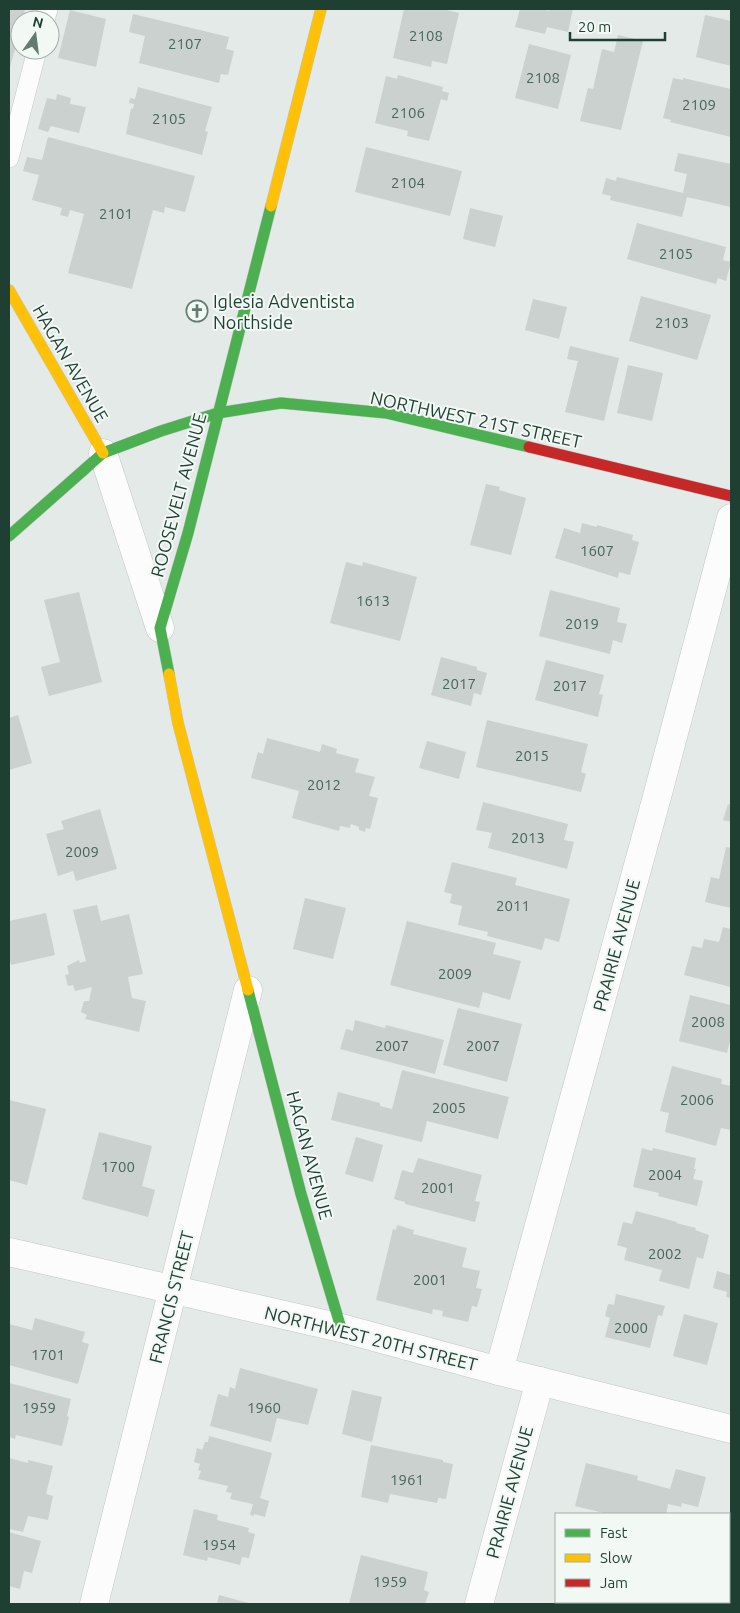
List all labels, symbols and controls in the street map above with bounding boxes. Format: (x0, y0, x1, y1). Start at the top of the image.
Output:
north arrow (10, 10, 60, 60)
scale bar (570, 10, 665, 42)
text: N (31, 13, 45, 31)
text: 20 m (578, 18, 611, 35)
house number: 2108 (409, 27, 443, 44)
house number: 2107 (168, 35, 202, 52)
house number: 2108 (526, 69, 560, 86)
house number: 2109 (682, 96, 716, 113)
house number: 2106 (391, 104, 425, 121)
house number: 2105 (152, 110, 186, 127)
house number: 2104 (391, 174, 425, 191)
house number: 2101 (99, 205, 133, 222)
house number: 2105 (659, 245, 693, 262)
place label: Iglesia Adventista Northside (213, 291, 355, 332)
church icon: Iglesia Adventista Northside (185, 299, 209, 323)
street label: HAGAN AVENUE (29, 301, 113, 425)
house number: 2103 (655, 314, 689, 331)
street label: NORTHWEST 21ST STREET (369, 387, 583, 451)
street label: ROOSEVELT AVENUE (146, 411, 210, 579)
house number: 1607 (580, 542, 614, 559)
house number: 1613 (356, 592, 390, 609)
house number: 2019 (565, 615, 599, 632)
house number: 2017 (442, 675, 476, 692)
house number: 2017 (553, 677, 587, 694)
house number: 2015 (515, 747, 549, 764)
house number: 2012 (307, 776, 341, 793)
house number: 2013 (511, 829, 545, 846)
house number: 2009 (65, 843, 99, 860)
street label: PRAIRIE AVENUE (589, 877, 643, 1013)
house number: 2011 (496, 897, 530, 914)
house number: 2009 (438, 965, 472, 982)
house number: 2008 (691, 1013, 725, 1030)
house number: 2007 (375, 1037, 409, 1054)
house number: 2007 (466, 1037, 500, 1054)
street label: HAGAN AVENUE (283, 1089, 337, 1221)
house number: 2006 (680, 1091, 714, 1108)
house number: 2005 (432, 1099, 466, 1116)
house number: 1700 (101, 1158, 135, 1175)
house number: 2004 (648, 1166, 682, 1183)
house number: 2001 (421, 1179, 455, 1196)
street label: FRANCIS STREET (145, 1229, 197, 1365)
house number: 2002 (648, 1245, 682, 1262)
house number: 2001 (413, 1271, 447, 1288)
street label: NORTHWEST 20TH STREET (262, 1302, 480, 1374)
house number: 2000 (614, 1319, 648, 1336)
house number: 1701 (31, 1346, 65, 1363)
house number: 1959 (22, 1399, 56, 1416)
house number: 1960 (247, 1399, 281, 1416)
street label: PRAIRIE AVENUE (482, 1424, 536, 1560)
house number: 1961 (390, 1471, 424, 1488)
legend (555, 1513, 730, 1603)
text: Fast (600, 1524, 628, 1541)
house number: 1954 (202, 1536, 236, 1553)
text: Slow (600, 1549, 633, 1566)
house number: 1959 (373, 1573, 407, 1590)
text: Jam (600, 1574, 628, 1591)

